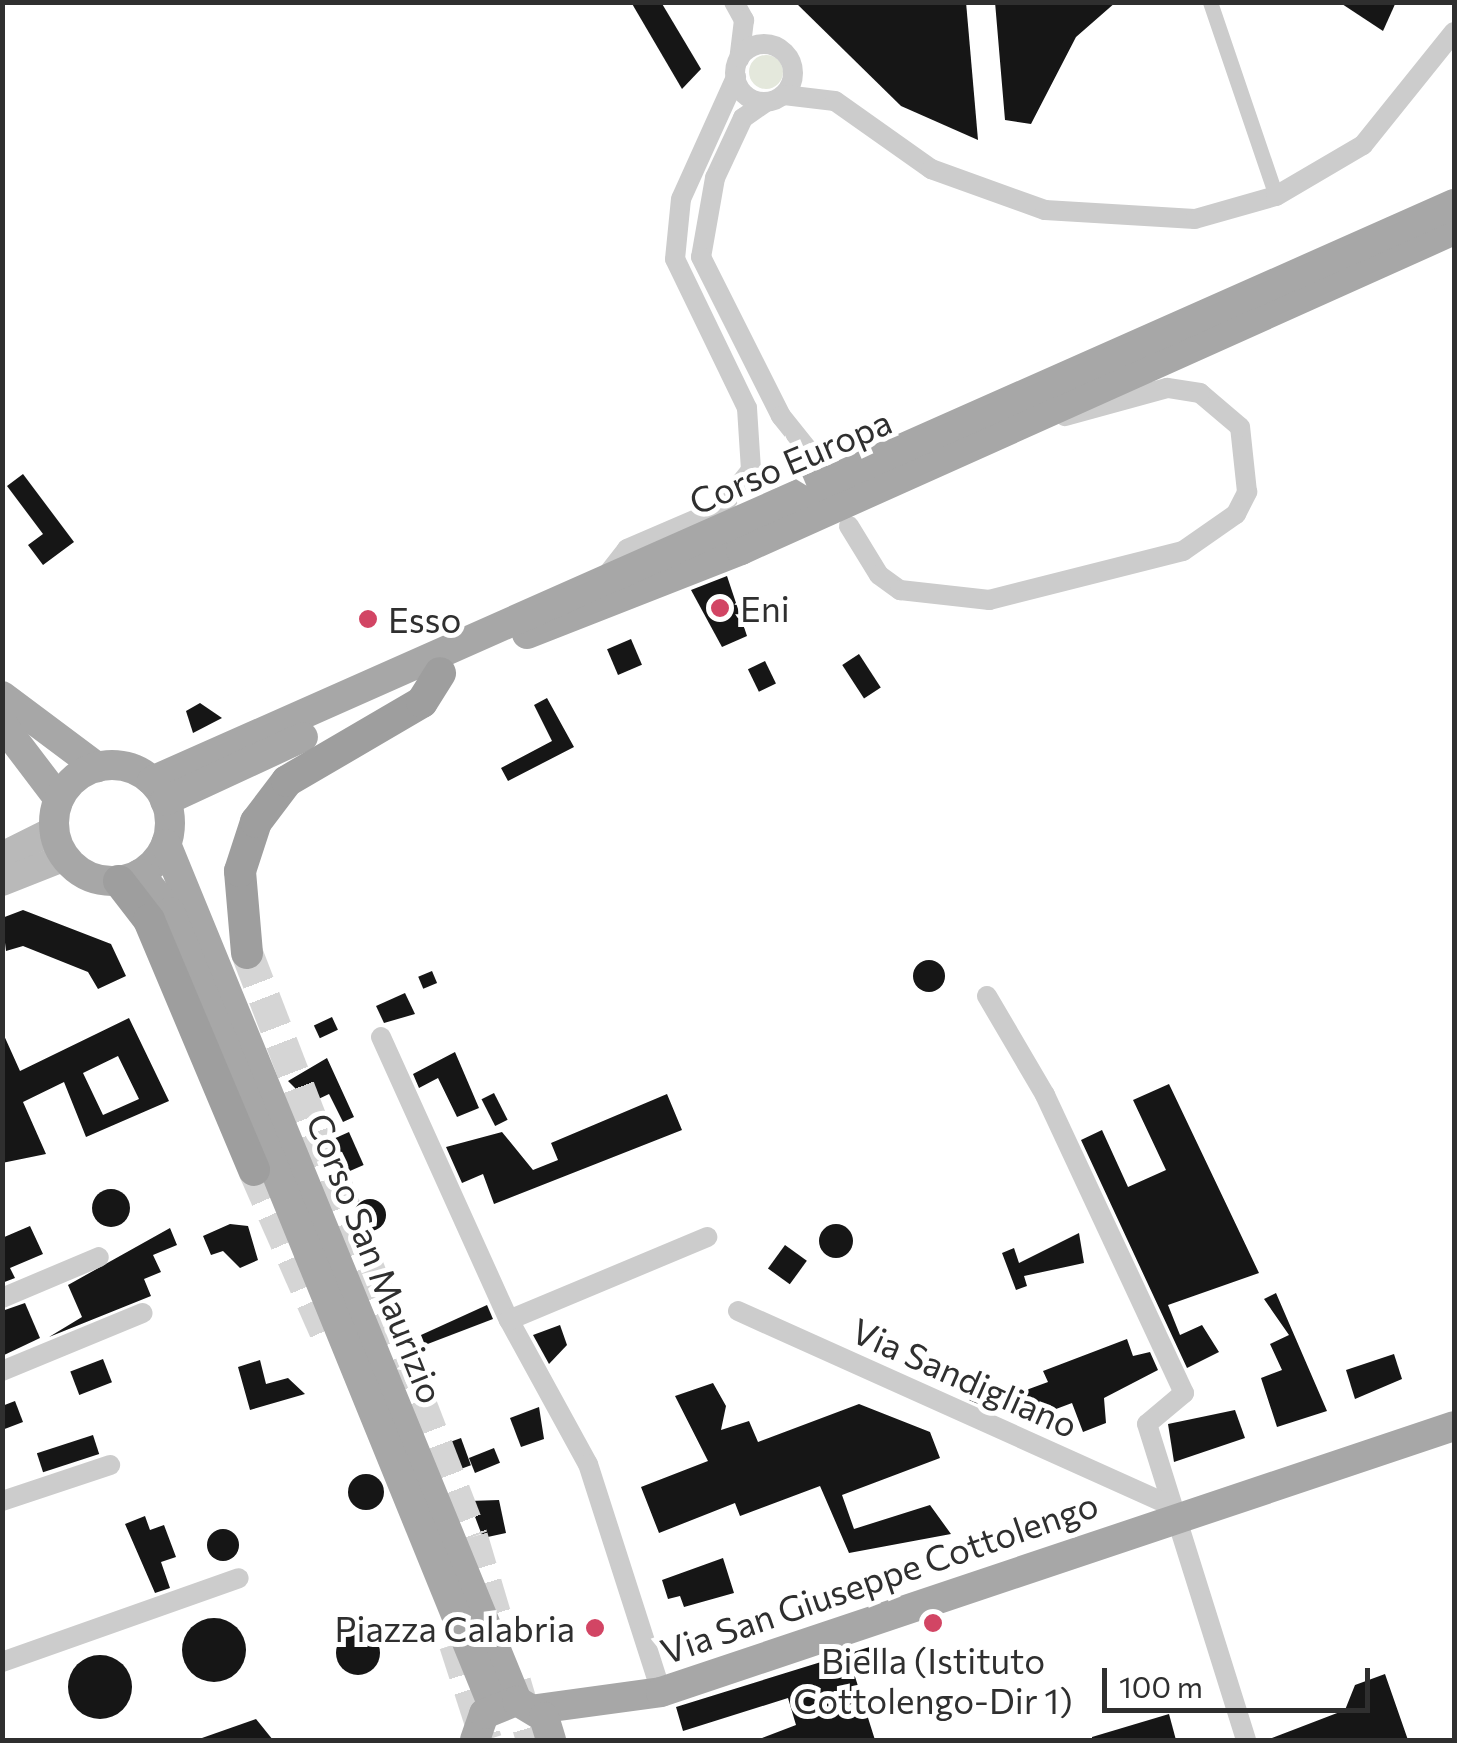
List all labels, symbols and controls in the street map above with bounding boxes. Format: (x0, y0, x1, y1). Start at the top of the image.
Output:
street label: Corso Europa (683, 400, 897, 522)
place label: Eni (740, 587, 790, 629)
marker: Eni (709, 597, 731, 619)
place label: Esso (388, 598, 461, 640)
marker: Esso (357, 608, 379, 630)
street label: Corso San Maurizio (299, 1107, 453, 1409)
street label: Via Sandigliano (846, 1309, 1084, 1445)
street label: Via San Giuseppe Cottolengo (655, 1482, 1103, 1672)
place label: Piazza Calabria (334, 1607, 575, 1649)
marker: Biella (Istituto Cottolengo-Dir 1) (922, 1612, 944, 1634)
marker: Piazza Calabria (584, 1617, 606, 1639)
place label: Biella (Istituto Cottolengo-Dir 1) (793, 1639, 1073, 1721)
scale bar (1107, 1648, 1374, 1710)
text: 100 m (1119, 1667, 1203, 1704)

